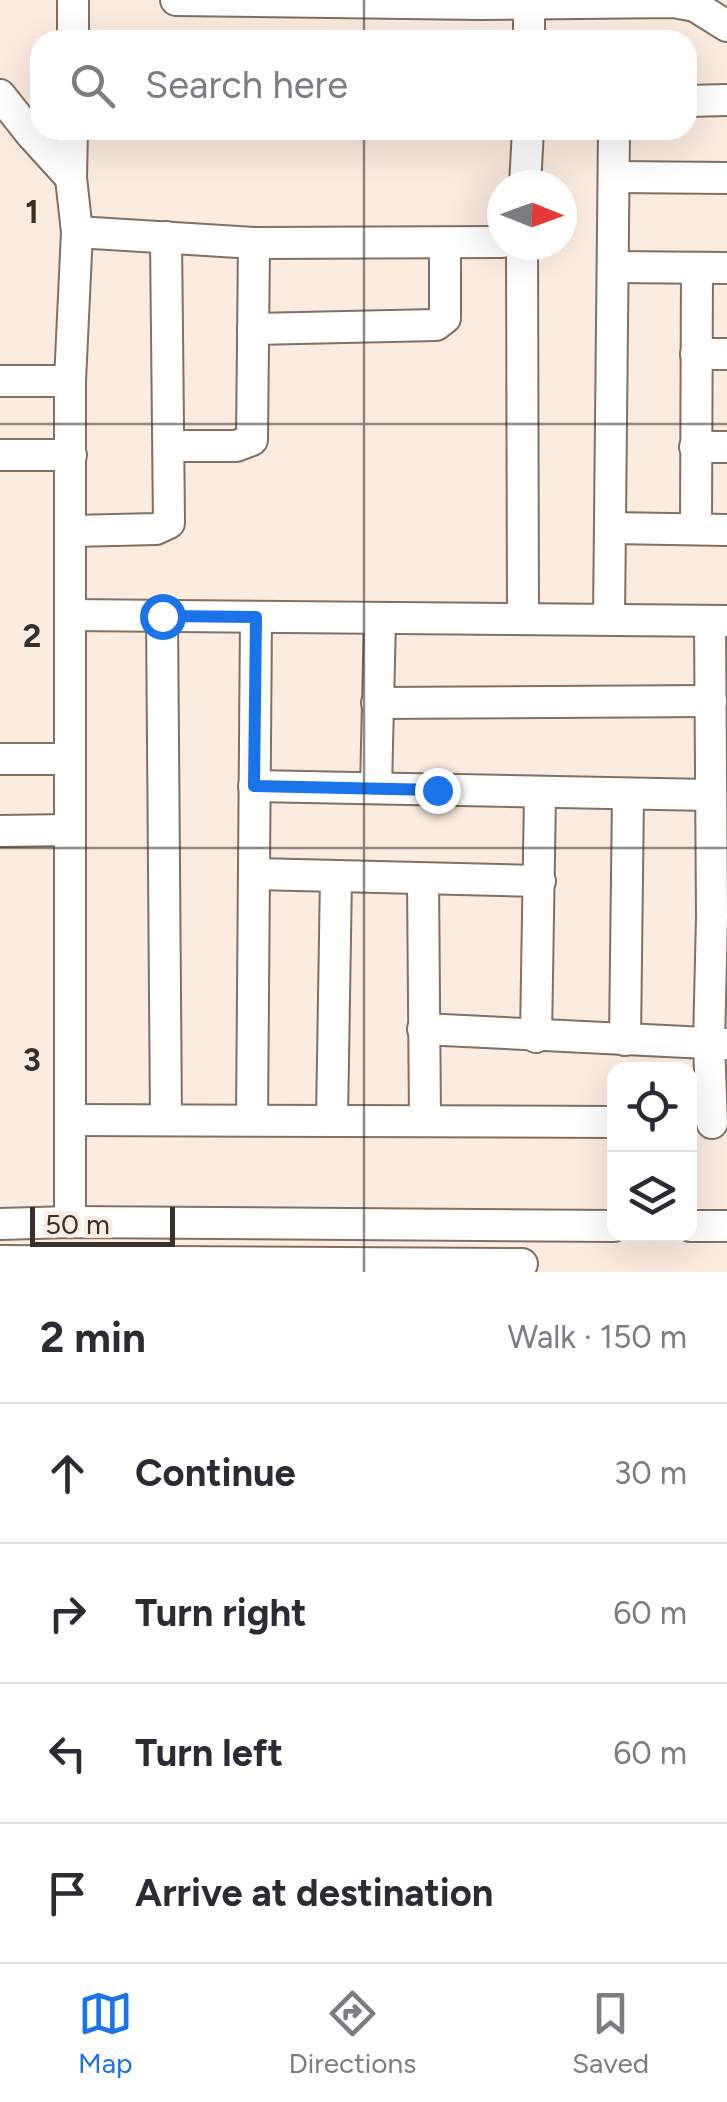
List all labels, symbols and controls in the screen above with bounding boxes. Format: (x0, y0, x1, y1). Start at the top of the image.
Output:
search box (30, 30, 697, 140)
icon: search (65, 58, 120, 113)
text: Search here (145, 62, 348, 108)
north arrow (487, 170, 577, 260)
text: 1 (25, 193, 39, 231)
route start (140, 594, 186, 640)
text: 2 (23, 617, 41, 655)
route end (415, 768, 461, 814)
text: 3 (23, 1041, 41, 1079)
map controls (607, 1062, 697, 1242)
button: locate (607, 1062, 697, 1152)
button: layers (607, 1152, 697, 1242)
scale bar (30, 1202, 175, 1246)
text: 50 m (45, 1207, 110, 1241)
text: 2 min (40, 1312, 146, 1363)
text: Walk · 150 m (508, 1318, 687, 1356)
icon: ahead (40, 1446, 95, 1501)
text: Continue (135, 1450, 296, 1496)
text: 30 m (614, 1454, 687, 1492)
icon: right (40, 1586, 95, 1641)
text: Turn right (135, 1590, 307, 1636)
text: 60 m (613, 1594, 687, 1632)
icon: left (40, 1726, 95, 1781)
text: Turn left (135, 1730, 283, 1776)
text: 60 m (613, 1734, 687, 1772)
icon: arrive (40, 1866, 95, 1921)
text: Arrive at destination (135, 1870, 493, 1916)
tab: Map (78, 1986, 133, 2080)
tab: Directions (289, 1986, 416, 2080)
tab: Saved (572, 1986, 649, 2080)

